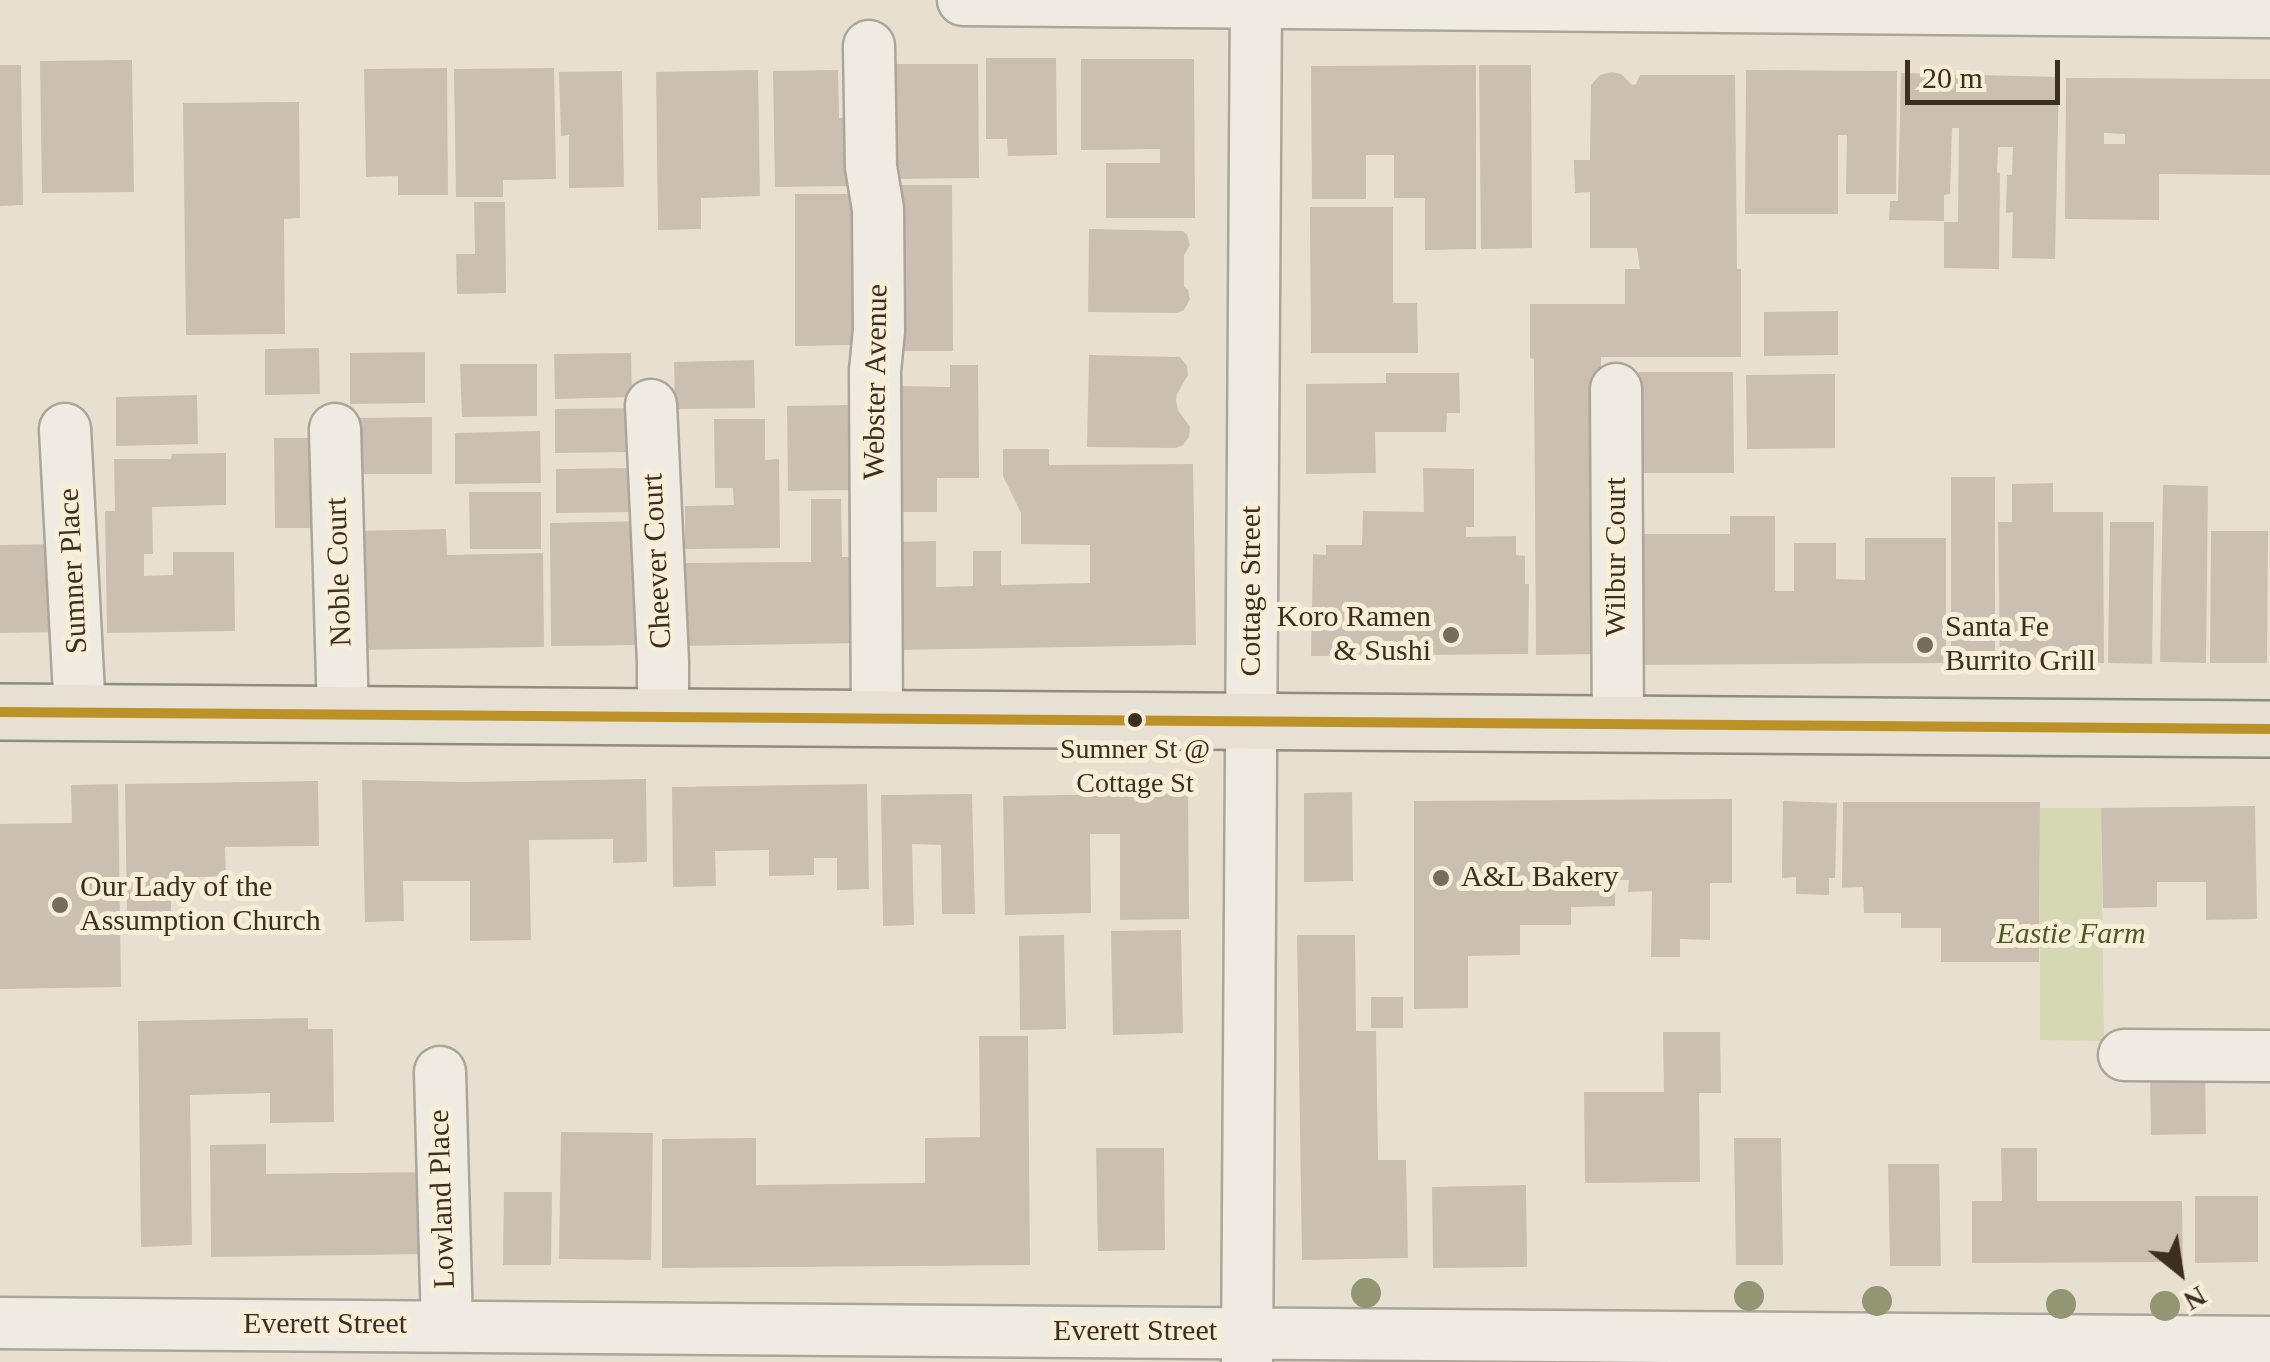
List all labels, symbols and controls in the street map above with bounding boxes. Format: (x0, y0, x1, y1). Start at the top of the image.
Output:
scale bar (1910, 40, 2065, 102)
text: 20 m (1922, 61, 1983, 94)
street label: Webster Avenue (857, 284, 897, 480)
street label: Cheever Court (635, 472, 681, 650)
street label: Wilbur Court (1599, 477, 1635, 637)
street label: Sumner Place (52, 487, 96, 655)
street label: Noble Court (319, 497, 361, 647)
street label: Cottage Street (1234, 506, 1270, 676)
place label: Koro Ramen & Sushi (1277, 600, 1431, 670)
place label: Santa Fe Burrito Grill (1945, 610, 2096, 680)
marker: Koro Ramen & Sushi (1440, 624, 1462, 646)
marker: Santa Fe Burrito Grill (1914, 634, 1936, 656)
marker: Sumner St @ Cottage St (1125, 710, 1145, 730)
place label: Sumner St @ Cottage St (1060, 734, 1210, 800)
place label: A&L Bakery (1461, 860, 1618, 896)
marker: A&L Bakery (1430, 867, 1452, 889)
place label: Our Lady of the Assumption Church (80, 870, 321, 940)
marker: Our Lady of the Assumption Church (49, 894, 71, 916)
park label: Eastie Farm (1996, 917, 2146, 953)
street label: Lowland Place (422, 1109, 464, 1289)
north arrow (2130, 1222, 2230, 1322)
text: N (2179, 1280, 2212, 1317)
street label: Everett Street (243, 1307, 407, 1343)
street label: Everett Street (1053, 1314, 1217, 1350)

